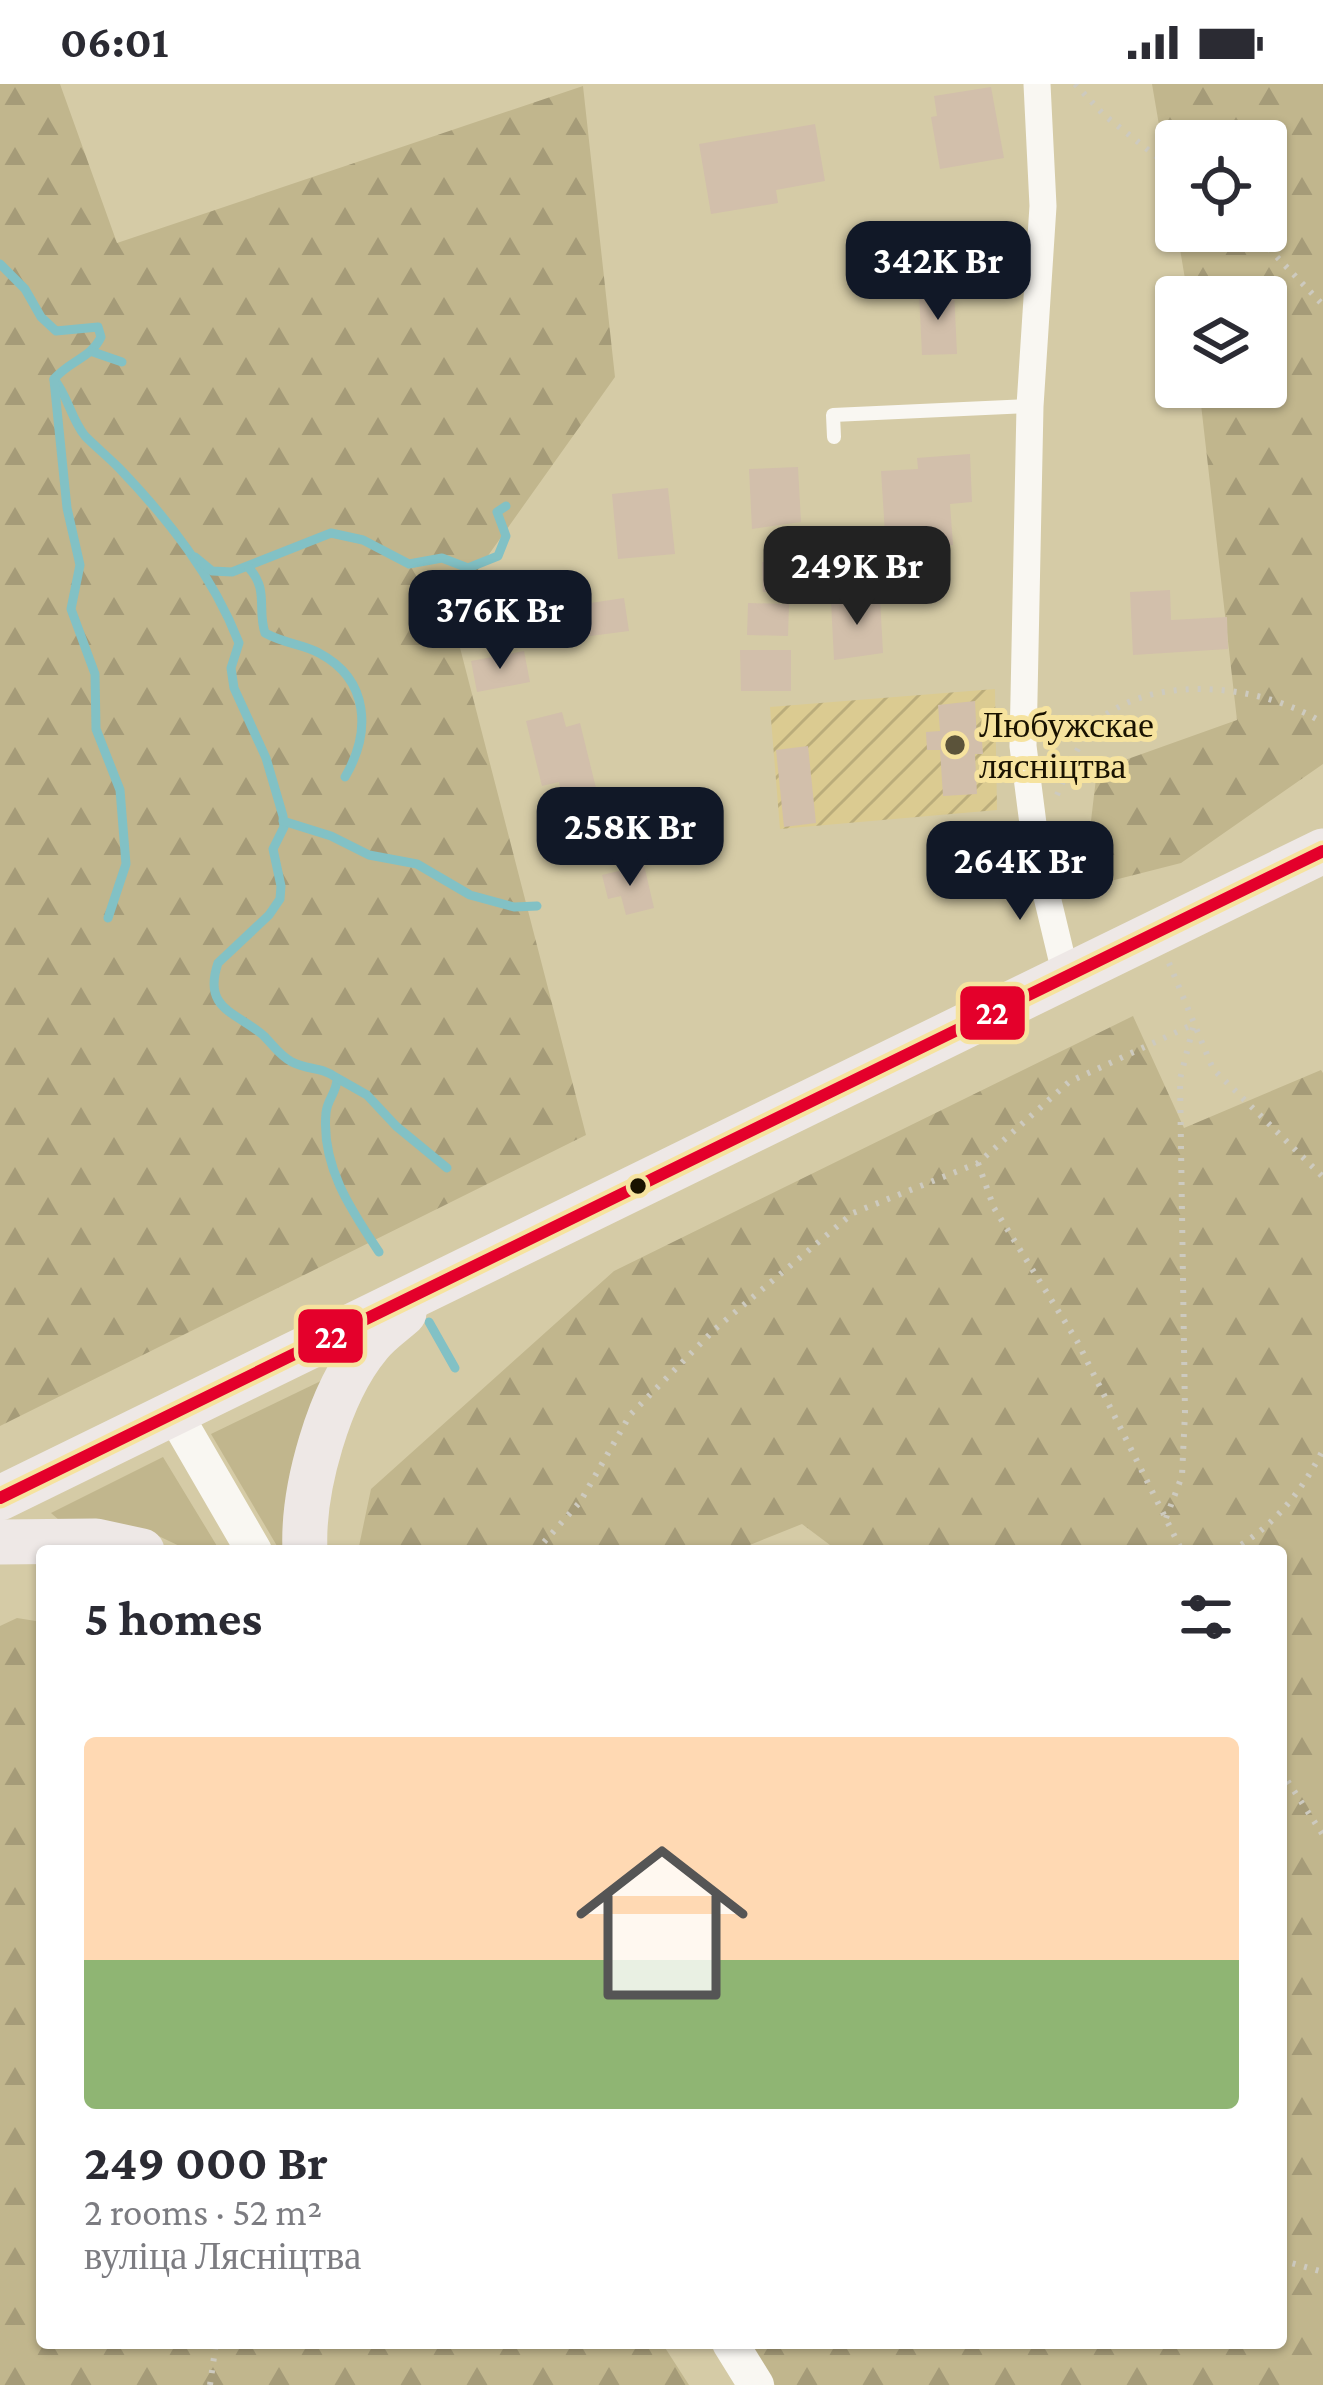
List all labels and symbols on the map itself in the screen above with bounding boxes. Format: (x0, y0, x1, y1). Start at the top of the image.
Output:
pin: 342K Br (827, 221, 1049, 323)
pin: 249K Br (746, 526, 968, 628)
pin: 376K Br (389, 570, 611, 672)
place label: Любужскае лясніцтва (979, 705, 1154, 786)
marker: Любужскае лясніцтва (942, 732, 968, 758)
pin: 258K Br (519, 787, 741, 889)
pin: 264K Br (909, 821, 1131, 923)
line badge: 22 (958, 984, 1027, 1042)
text: 22 (975, 994, 1009, 1031)
unlabelled marker (627, 1175, 649, 1197)
line badge: 22 (296, 1307, 365, 1365)
text: 22 (314, 1318, 348, 1355)

